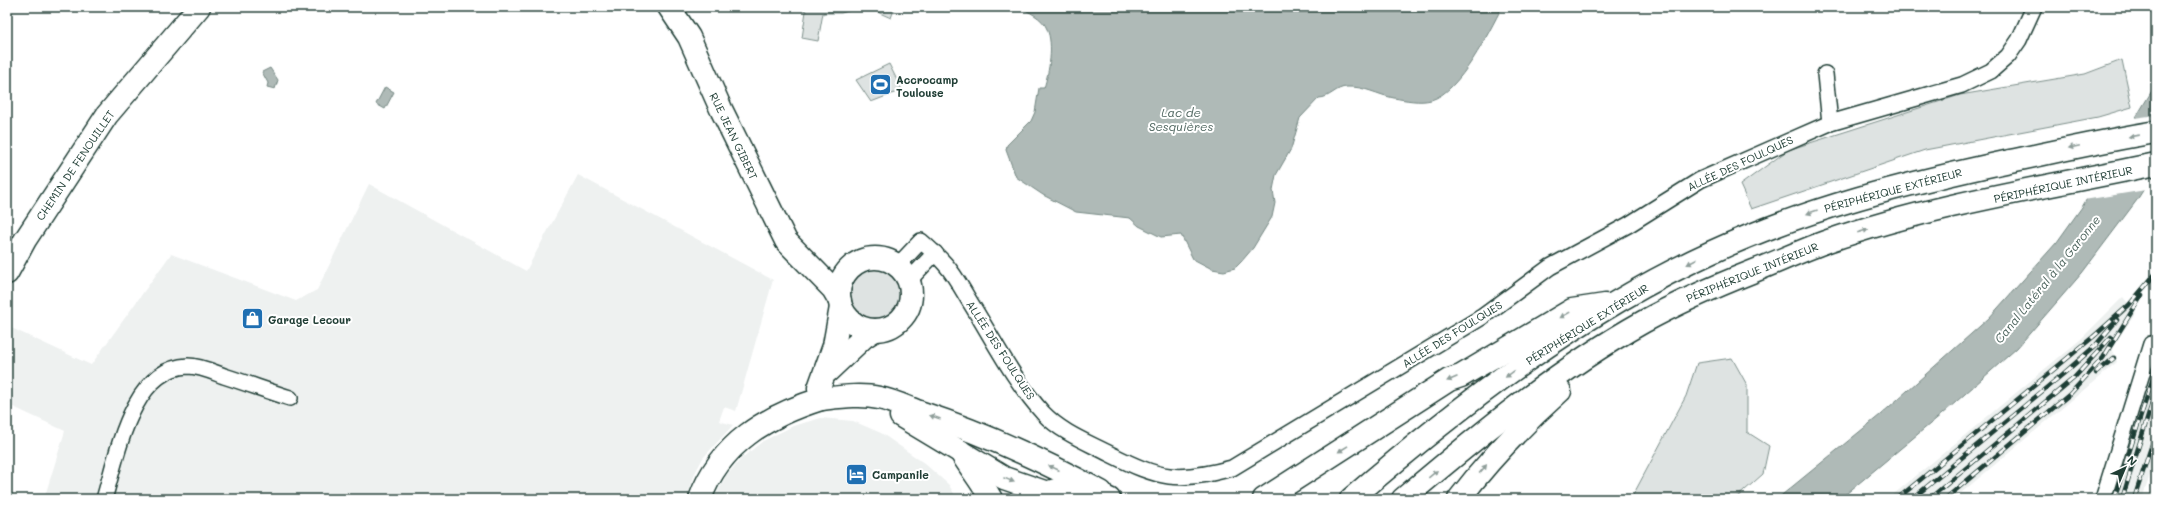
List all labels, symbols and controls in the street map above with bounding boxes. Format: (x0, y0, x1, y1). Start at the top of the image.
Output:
sports icon: Accrocamp Toulouse (867, 72, 893, 98)
place label: Accrocamp Toulouse (896, 72, 958, 100)
street label: RUE JEAN GIBERT (706, 90, 762, 182)
water label: Lac de Sesquières (1149, 104, 1213, 134)
street label: CHEMIN DE FENOUILLET (32, 107, 118, 223)
street label: ALLÉE DES FOULQUES (1685, 132, 1795, 194)
one-way arrow (2128, 133, 2140, 139)
one-way arrow (2067, 145, 2080, 151)
street label: PÉRIPHÉRIQUE INTÉRIEUR (1992, 162, 2134, 206)
street label: PÉRIPHÉRIQUE EXTÉRIEUR (1822, 164, 1964, 216)
one-way arrow (1805, 209, 1817, 215)
water label: Canal Latéral à la Garonne (1991, 212, 2103, 346)
one-way arrow (1857, 228, 1869, 234)
street label: PÉRIPHÉRIQUE INTÉRIEUR (1684, 239, 1820, 305)
one-way arrow (1686, 259, 1697, 265)
street label: PÉRIPHÉRIQUE EXTÉRIEUR (1523, 280, 1651, 368)
street label: ALLÉE DES FOULQUES (1399, 297, 1505, 371)
street label: ALLÉE DES FOULQUES (963, 298, 1039, 402)
shop icon: Garage Lecour (239, 306, 265, 332)
one-way arrow (1559, 311, 1571, 318)
place label: Garage Lecour (268, 312, 351, 327)
one-way arrow (1504, 370, 1515, 378)
one-way arrow (1446, 377, 1458, 383)
one-way arrow (928, 414, 940, 420)
one-way arrow (1338, 445, 1348, 453)
north arrow (2105, 448, 2145, 488)
text: N (2124, 452, 2141, 469)
hotel icon: Campanile (843, 461, 869, 487)
one-way arrow (1479, 463, 1488, 474)
one-way arrow (1048, 465, 1060, 471)
place label: Campanile (872, 467, 929, 482)
one-way arrow (1428, 470, 1439, 478)
one-way arrow (1004, 477, 1016, 483)

